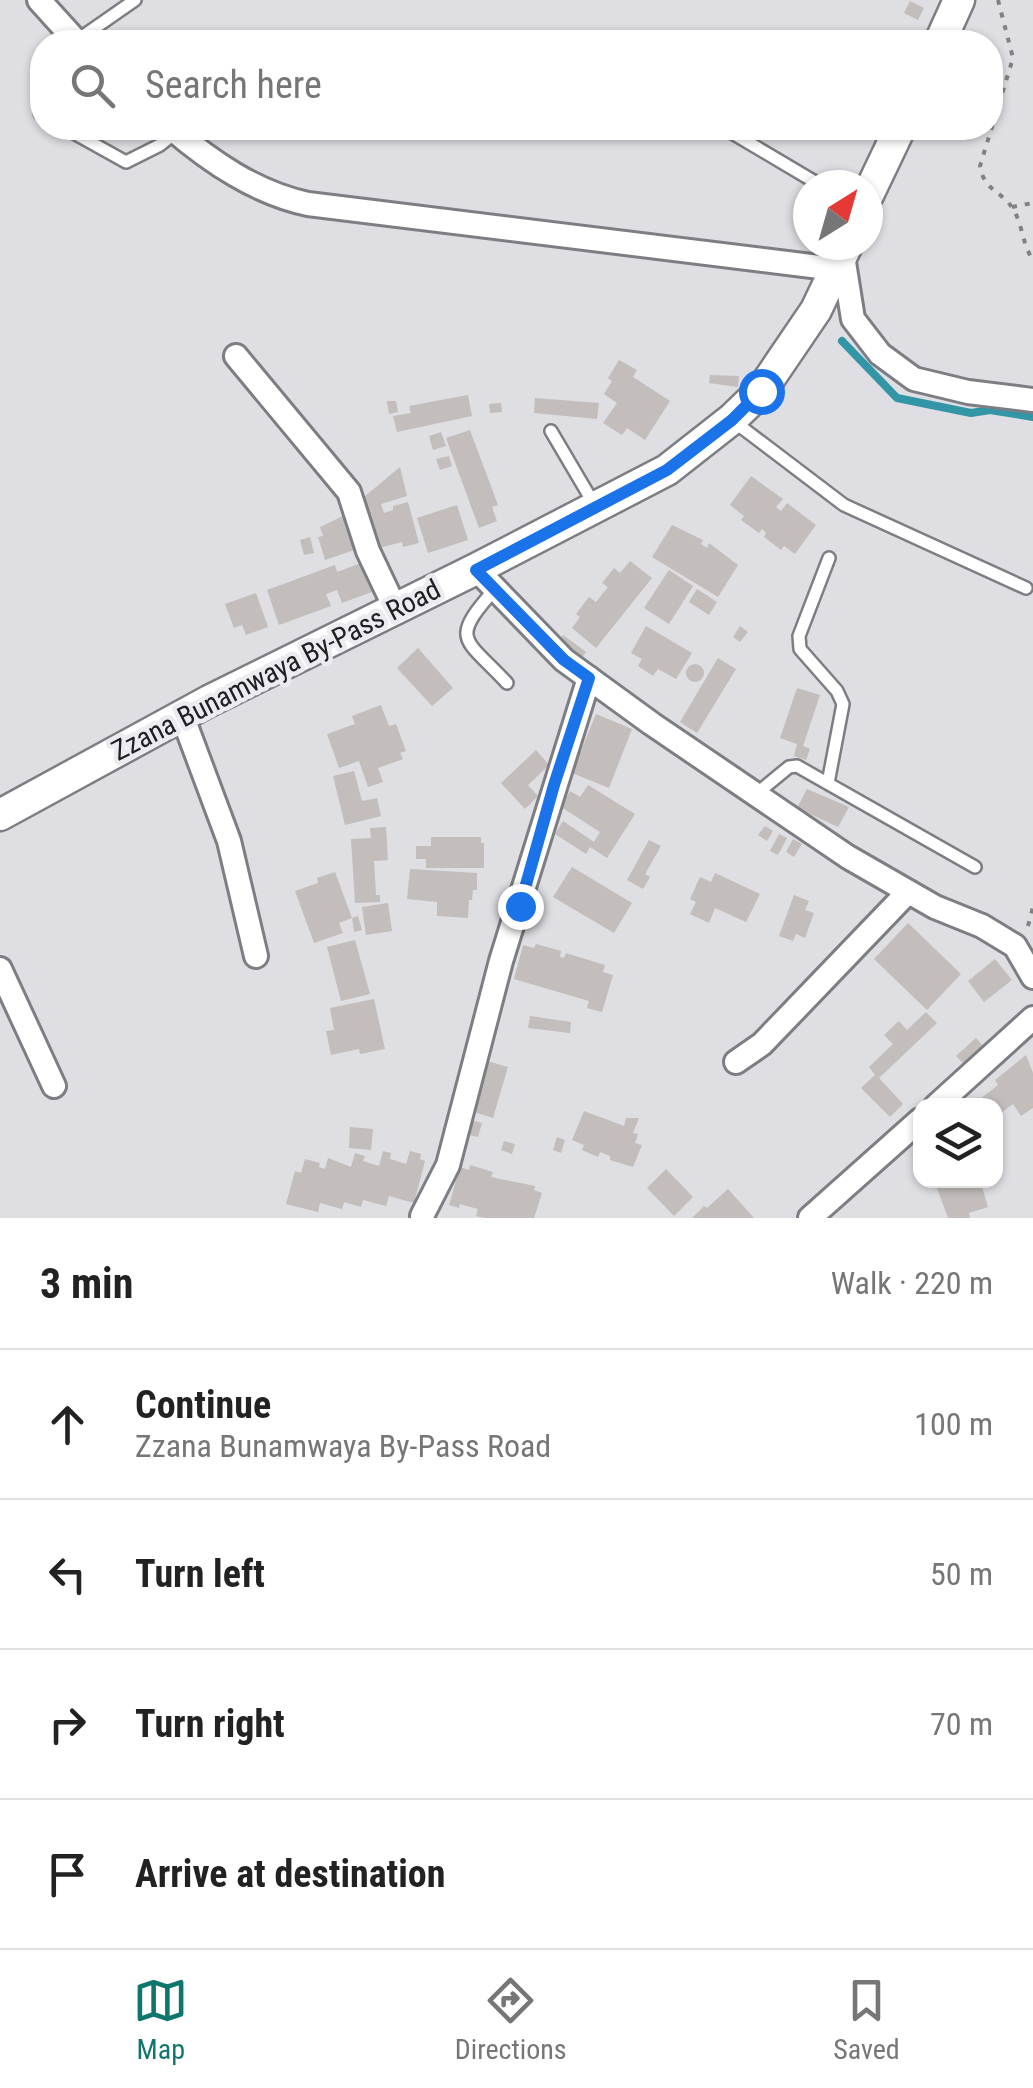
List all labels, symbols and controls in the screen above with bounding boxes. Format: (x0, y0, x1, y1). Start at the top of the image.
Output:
search box (30, 30, 1003, 140)
icon: search (65, 58, 120, 113)
text: Search here (145, 63, 322, 107)
north arrow (793, 170, 883, 260)
route start (739, 369, 785, 415)
street label: Zzana Bunamwaya By-Pass Road (106, 573, 446, 767)
route end (498, 884, 544, 930)
map controls (913, 1098, 1003, 1188)
button: layers (913, 1098, 1003, 1188)
text: 3 min (40, 1259, 133, 1308)
text: Walk · 220 m (831, 1264, 993, 1302)
text: Continue (135, 1383, 271, 1427)
icon: ahead (40, 1397, 95, 1452)
text: 100 m (914, 1405, 993, 1443)
text: Zzana Bunamwaya By-Pass Road (135, 1427, 551, 1465)
icon: left (40, 1547, 95, 1602)
text: Turn left (135, 1552, 265, 1596)
text: 50 m (930, 1555, 993, 1593)
icon: right (40, 1697, 95, 1752)
text: Turn right (135, 1702, 285, 1746)
text: 70 m (930, 1705, 993, 1743)
icon: arrive (40, 1847, 95, 1902)
text: Arrive at destination (135, 1852, 445, 1896)
tab: Map (133, 1973, 188, 2066)
tab: Directions (455, 1973, 567, 2066)
tab: Saved (833, 1973, 900, 2066)

